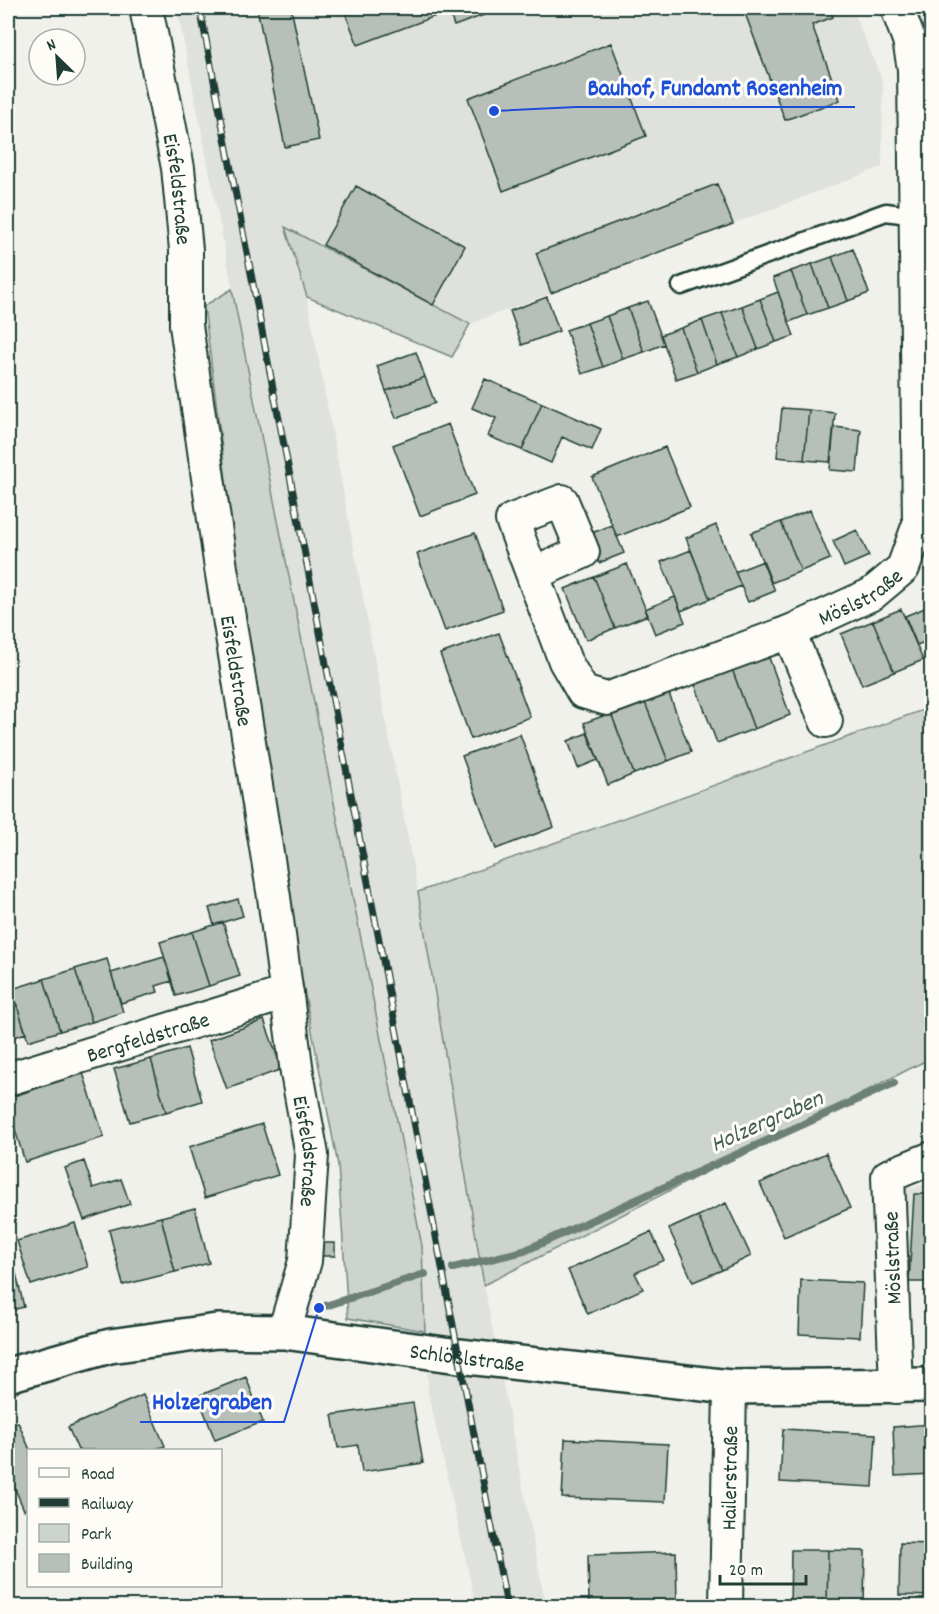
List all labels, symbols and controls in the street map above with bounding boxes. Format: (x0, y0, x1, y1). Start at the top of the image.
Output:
north arrow (27, 27, 87, 87)
text: N (43, 34, 60, 58)
callout: Bauhof, Fundamt Rosenheim (576, 65, 855, 107)
text: Bauhof, Fundamt Rosenheim (587, 73, 843, 107)
street label: Eisfeldstraße (152, 131, 197, 246)
street label: Möslstraße (814, 562, 911, 636)
street label: Eisfeldstraße (210, 613, 258, 729)
street label: Bergfeldstraße (83, 1006, 214, 1073)
water label: Holzergraben (706, 1082, 830, 1163)
street label: Eisfeldstraße (282, 1093, 324, 1208)
street label: Möslstraße (877, 1211, 912, 1305)
street label: Schlößlstraße (407, 1337, 526, 1382)
callout: Holzergraben (140, 1380, 284, 1422)
text: Holzergraben (152, 1387, 272, 1421)
street label: Hailerstraße (715, 1425, 748, 1531)
legend (27, 1449, 222, 1587)
text: Road (81, 1463, 115, 1488)
text: Railway (81, 1493, 134, 1518)
text: Park (81, 1523, 112, 1548)
scale bar (720, 1548, 806, 1586)
text: Building (81, 1553, 133, 1578)
text: 20 m (729, 1559, 763, 1584)

